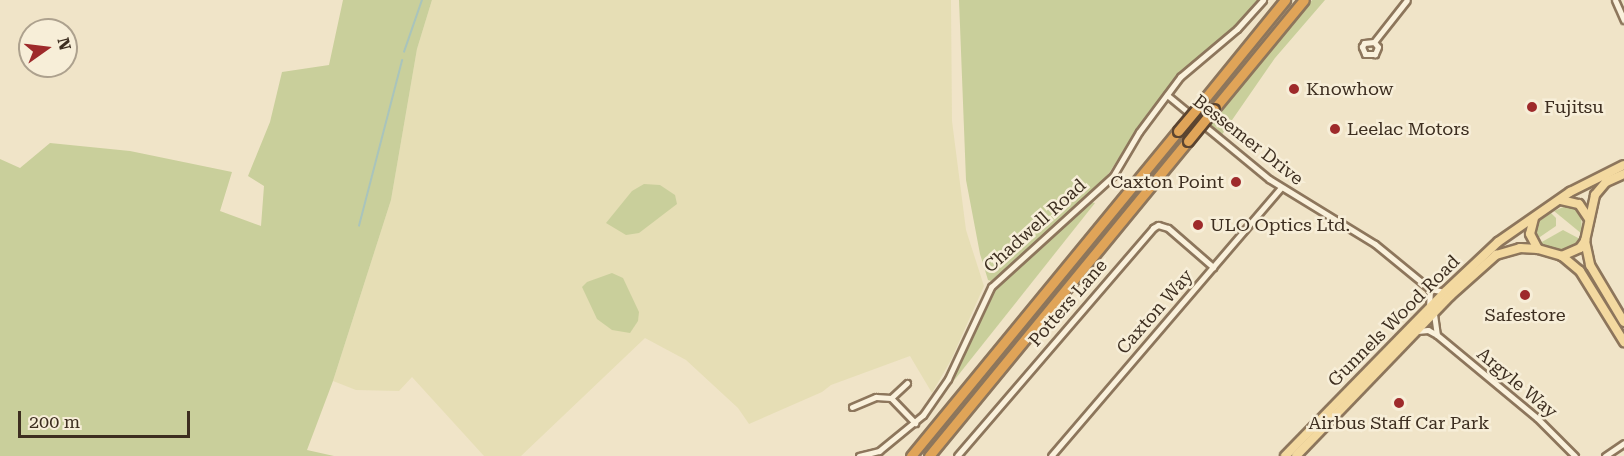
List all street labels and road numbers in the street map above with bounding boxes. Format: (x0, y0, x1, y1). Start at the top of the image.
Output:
street label: Bessemer Drive (1189, 90, 1307, 190)
street label: Chadwell Road (980, 175, 1090, 277)
street label: Gunnels Wood Road (1324, 251, 1464, 391)
street label: Potters Lane (1024, 255, 1112, 351)
street label: Caxton Way (1112, 265, 1198, 359)
street label: Argyle Way (1472, 343, 1562, 423)

